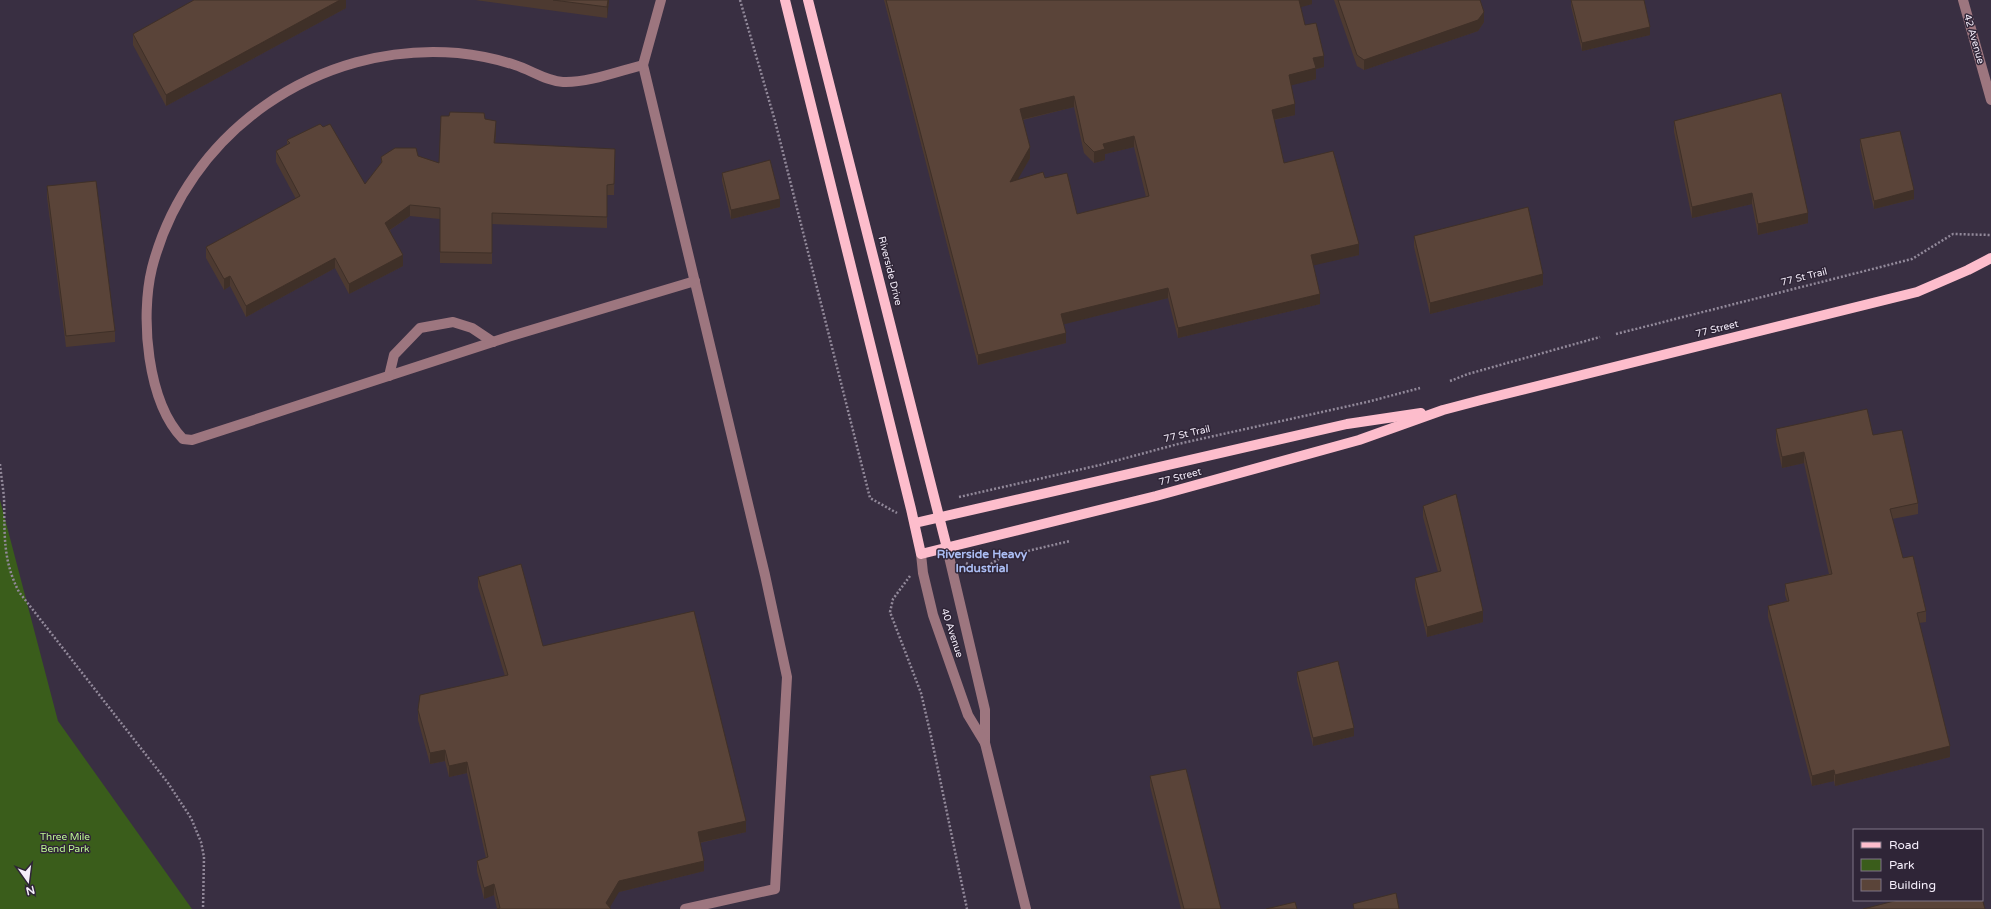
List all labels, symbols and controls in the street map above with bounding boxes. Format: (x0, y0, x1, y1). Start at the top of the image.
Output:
street label: 42 Avenue (1961, 13, 1987, 65)
street label: Riverside Drive (876, 235, 904, 307)
street label: 77 St Trail (1780, 265, 1828, 289)
street label: 77 Street (1694, 318, 1740, 340)
street label: 77 St Trail (1163, 423, 1211, 445)
street label: 77 Street (1157, 465, 1203, 488)
district label: Riverside Heavy Industrial (937, 547, 1028, 575)
street label: 40 Avenue (938, 607, 966, 659)
legend (1853, 829, 1983, 901)
park label: Three Mile Bend Park (40, 831, 90, 855)
text: Road (1889, 838, 1919, 852)
text: Park (1889, 858, 1915, 872)
north arrow (8, 861, 48, 901)
text: Building (1889, 878, 1936, 892)
text: N (24, 883, 36, 898)

